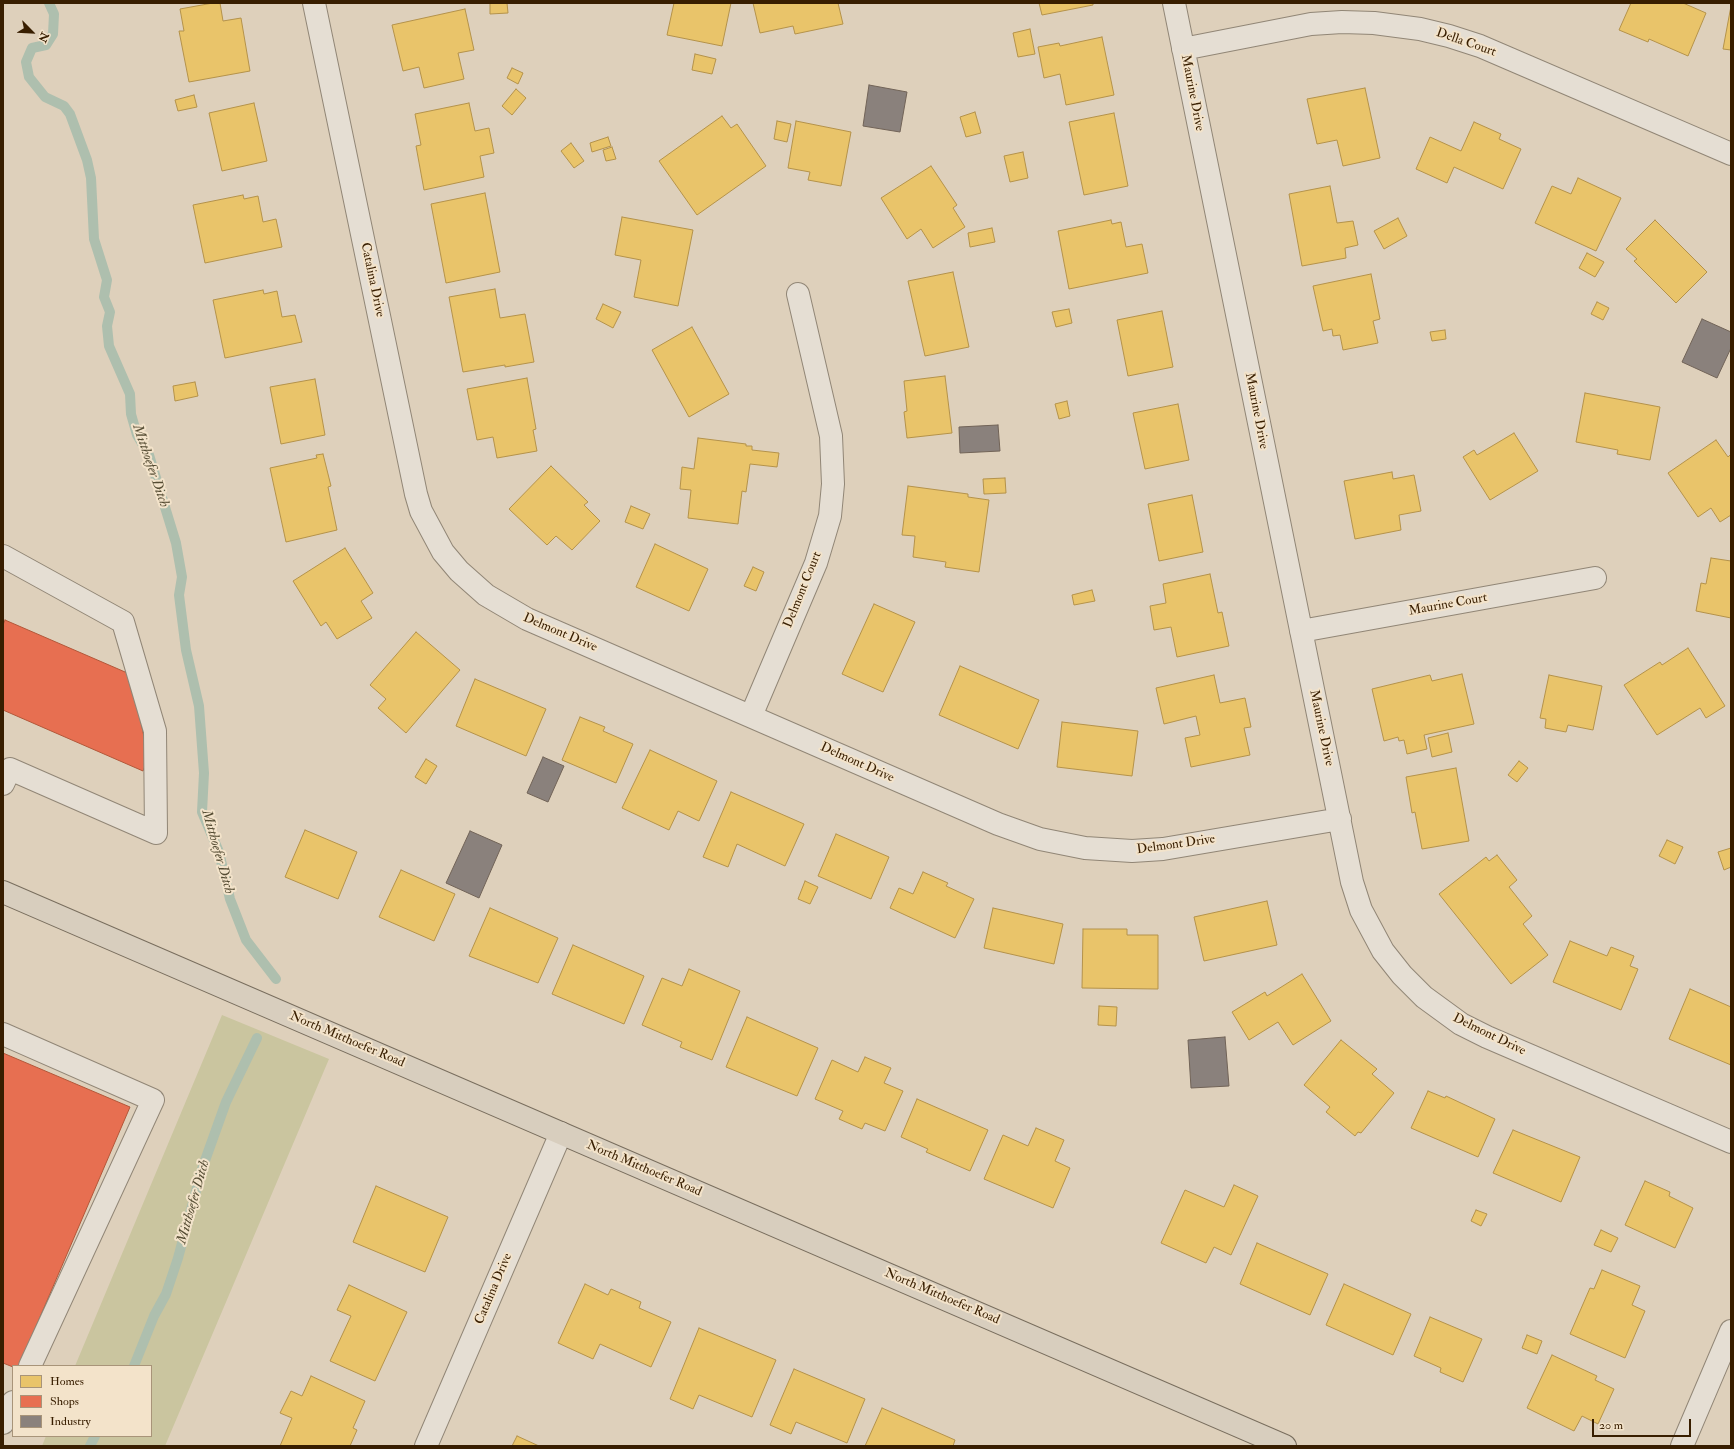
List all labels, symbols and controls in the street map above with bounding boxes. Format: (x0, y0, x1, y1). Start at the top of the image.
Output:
north arrow (12, 12, 52, 52)
street label: Della Court (1434, 25, 1498, 61)
text: N (35, 30, 51, 44)
street label: Maurine Drive (1177, 53, 1207, 133)
street label: Catalina Drive (357, 241, 387, 319)
street label: Maurine Drive (1241, 371, 1271, 451)
water label: Mitthoefer Ditch (128, 422, 172, 510)
street label: Delmont Court (781, 550, 825, 630)
street label: Maurine Court (1408, 590, 1488, 620)
street label: Delmont Drive (521, 610, 599, 656)
street label: Maurine Drive (1305, 688, 1337, 768)
street label: Delmont Drive (818, 740, 896, 786)
water label: Mitthoefer Ditch (197, 808, 237, 896)
street label: Delmont Drive (1136, 832, 1216, 858)
street label: North Mitthoefer Road (287, 1009, 407, 1071)
street label: Delmont Drive (1450, 1011, 1528, 1059)
street label: North Mitthoefer Road (584, 1138, 704, 1200)
water label: Mitthoefer Ditch (174, 1158, 214, 1246)
street label: Catalina Drive (472, 1251, 516, 1327)
street label: North Mitthoefer Road (882, 1266, 1002, 1328)
legend (12, 1365, 152, 1437)
text: Homes (50, 1374, 84, 1389)
text: Shops (50, 1394, 79, 1409)
scale bar (1594, 1411, 1693, 1437)
text: Industry (50, 1414, 91, 1429)
text: 20 m (1599, 1418, 1623, 1433)

